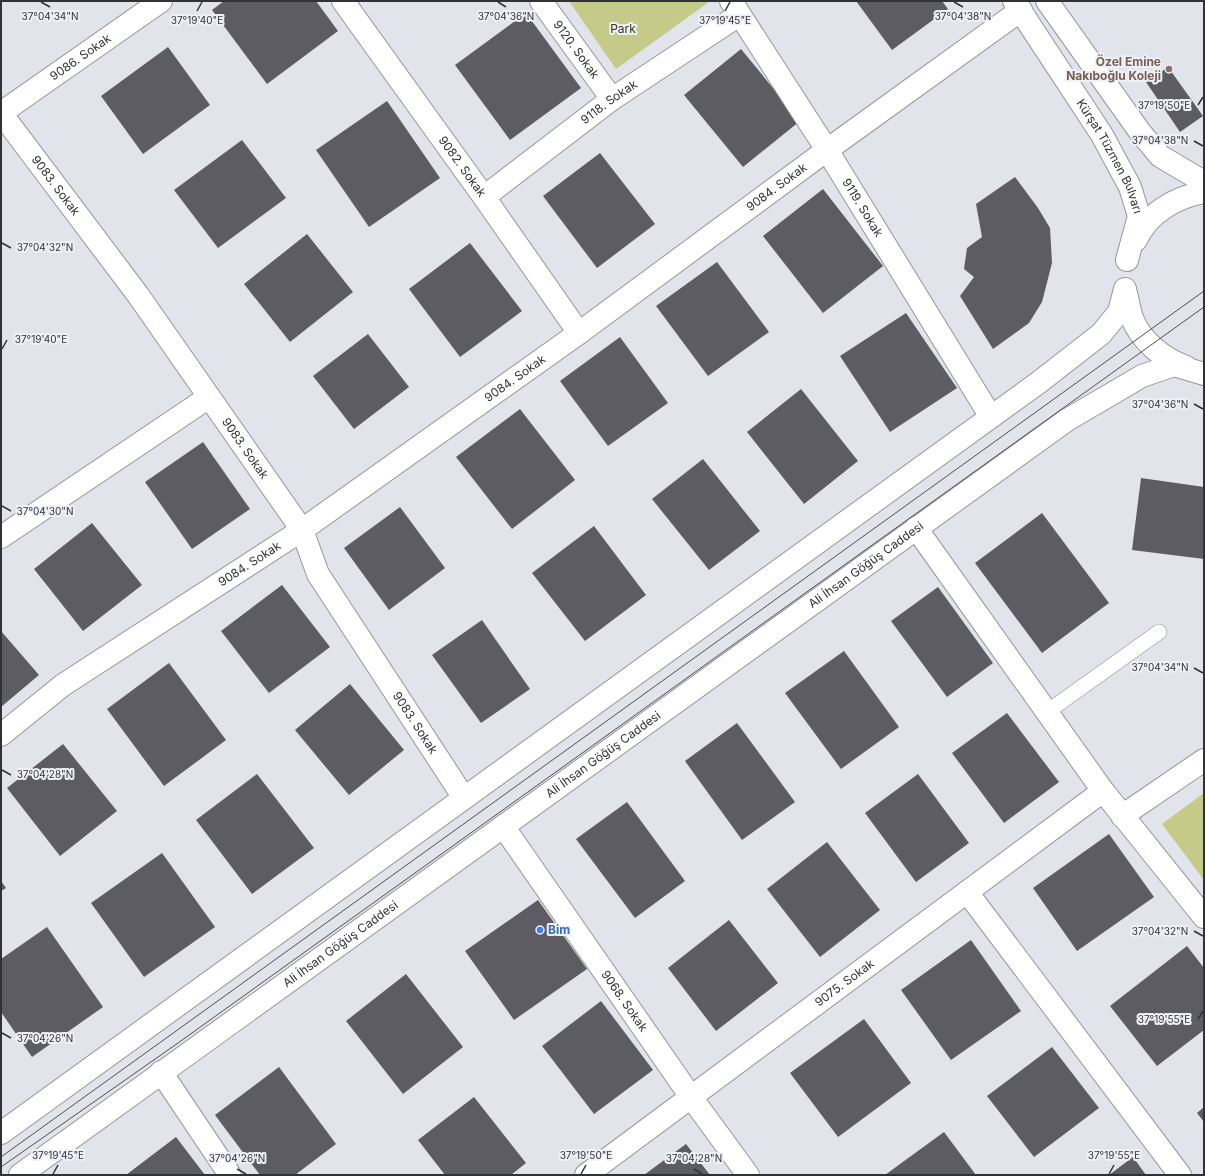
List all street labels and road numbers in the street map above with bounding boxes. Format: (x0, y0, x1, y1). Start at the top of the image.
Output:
street label: 9120. Sokak (550, 17, 603, 82)
street label: 9086. Sokak (47, 30, 114, 84)
street label: 9118. Sokak (578, 76, 640, 127)
street label: Kürşat Tüzmen Bulvarı (1074, 96, 1146, 215)
street label: 9082. Sokak (436, 133, 490, 200)
street label: 9083. Sokak (29, 152, 84, 219)
street label: 9084. Sokak (743, 159, 810, 214)
street label: 9119. Sokak (839, 175, 887, 240)
street label: 9084. Sokak (481, 351, 549, 405)
street label: 9083. Sokak (219, 415, 272, 482)
street label: Ali İhsan Göğüş Caddesi (805, 518, 926, 611)
street label: 9084. Sokak (215, 538, 284, 589)
street label: 9083. Sokak (390, 689, 441, 757)
street label: Ali İhsan Göğüş Caddesi (542, 707, 663, 801)
street label: Ali İhsan Göğüş Caddesi (280, 897, 401, 990)
street label: 9075. Sokak (812, 955, 877, 1010)
street label: 9068. Sokak (598, 967, 652, 1035)

